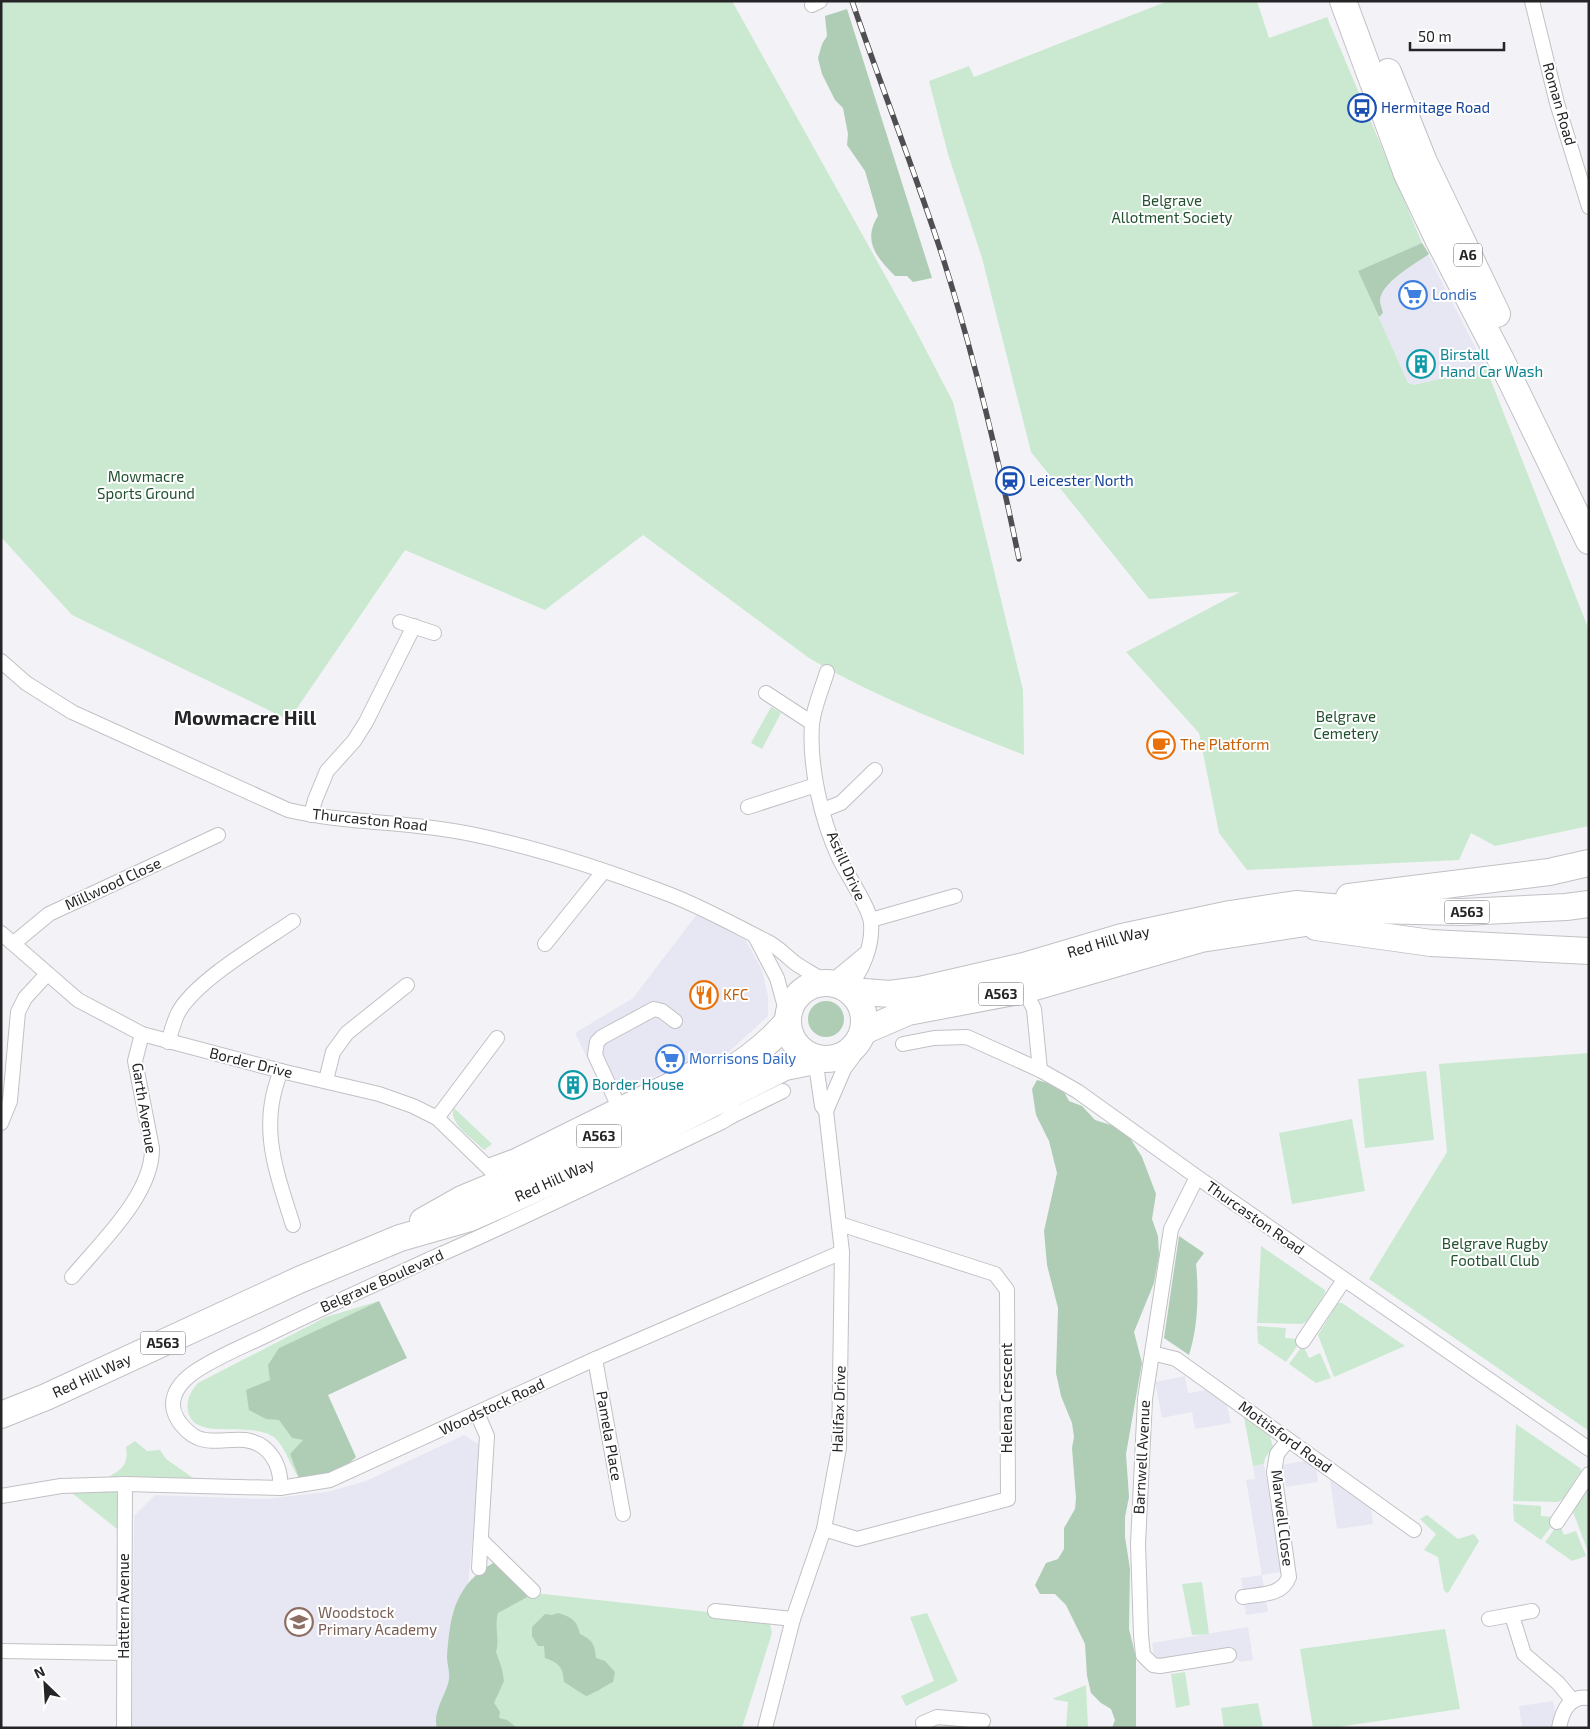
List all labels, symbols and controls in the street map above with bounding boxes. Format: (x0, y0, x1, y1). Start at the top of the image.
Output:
scale bar (1410, 20, 1504, 52)
text: 50 m (1418, 27, 1452, 45)
street label: Roman Road (1539, 60, 1580, 147)
bus stop icon: Hermitage Road (1347, 93, 1377, 123)
place label: Hermitage Road (1381, 98, 1490, 116)
park label: Belgrave Allotment Society (1111, 191, 1233, 226)
road number: A6 (1454, 244, 1482, 266)
supermarket icon: Londis (1398, 280, 1428, 310)
place label: Londis (1432, 285, 1477, 303)
place label: Birstall Hand Car Wash (1440, 345, 1543, 380)
building icon: Birstall Hand Car Wash (1406, 349, 1436, 379)
station icon: Leicester North (995, 466, 1025, 496)
park label: Mowmacre Sports Ground (97, 467, 195, 502)
place label: Leicester North (1029, 471, 1134, 489)
district label: Mowmacre Hill (174, 705, 317, 729)
park label: Belgrave Cemetery (1313, 707, 1379, 742)
cafe icon: The Platform (1146, 730, 1176, 760)
place label: The Platform (1180, 735, 1269, 753)
street label: Thurcaston Road (312, 804, 429, 834)
street label: Astill Drive (824, 828, 870, 903)
street label: Millwood Close (62, 853, 164, 913)
road number: A563 (1444, 900, 1490, 924)
street label: Red Hill Way (1065, 921, 1151, 961)
restaurant icon: KFC (689, 980, 719, 1010)
road number: A563 (978, 982, 1024, 1006)
place label: KFC (723, 985, 749, 1003)
street label: Border Drive (208, 1043, 295, 1081)
supermarket icon: Morrisons Daily (655, 1044, 685, 1074)
place label: Morrisons Daily (689, 1049, 796, 1067)
street label: Garth Avenue (129, 1061, 161, 1154)
building icon: Border House (558, 1070, 588, 1100)
place label: Border House (592, 1075, 684, 1093)
road number: A563 (576, 1124, 622, 1148)
street label: Red Hill Way (512, 1154, 597, 1205)
street label: Thurcaston Road (1203, 1177, 1308, 1258)
park label: Belgrave Rugby Football Club (1442, 1234, 1548, 1269)
street label: Belgrave Boulevard (317, 1245, 446, 1315)
road number: A563 (140, 1332, 186, 1355)
street label: Helena Crescent (997, 1342, 1015, 1453)
street label: Red Hill Way (49, 1349, 134, 1401)
street label: Halifax Drive (827, 1365, 849, 1453)
street label: Woodstock Road (436, 1374, 547, 1438)
street label: Pamela Place (593, 1389, 627, 1482)
street label: Mottisford Road (1235, 1396, 1336, 1476)
street label: Barnwell Avenue (1129, 1399, 1153, 1515)
street label: Marwell Close (1268, 1469, 1298, 1567)
street label: Hattern Avenue (114, 1553, 132, 1659)
place label: Woodstock Primary Academy (318, 1603, 437, 1638)
school or university icon: Woodstock Primary Academy (284, 1607, 314, 1637)
north arrow (20, 1659, 70, 1709)
text: N (31, 1662, 47, 1682)

